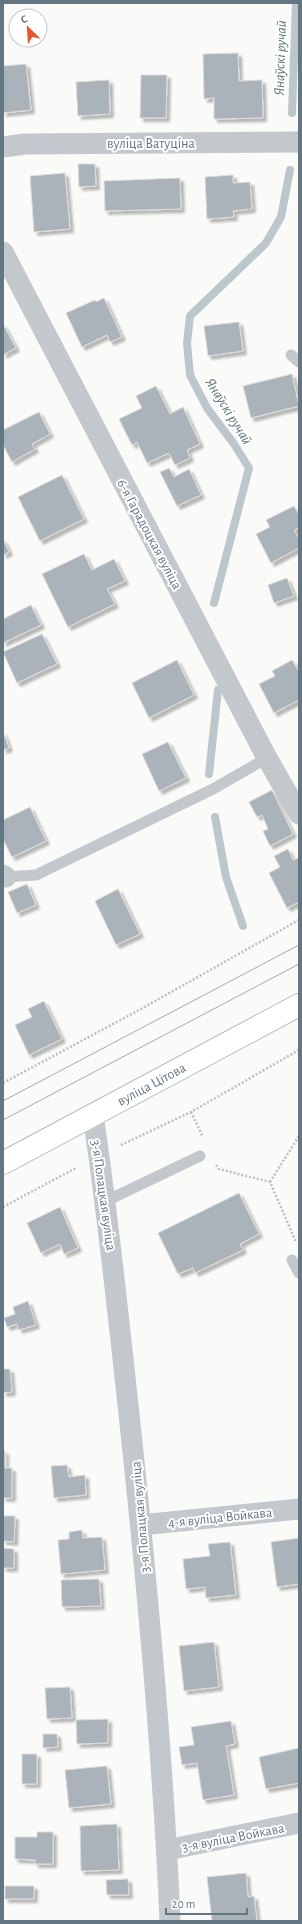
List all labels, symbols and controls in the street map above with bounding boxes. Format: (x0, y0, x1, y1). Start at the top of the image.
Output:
north arrow (8, 8, 48, 48)
text: С (19, 13, 29, 26)
water label: Янаўскі ручай (272, 20, 289, 96)
street label: вуліца Ватуціна (107, 137, 196, 151)
water label: Янаўскі ручай (202, 375, 255, 447)
street label: 6-я Гарадоцкая вуліца (114, 477, 184, 592)
street label: вуліца Цітова (115, 1061, 189, 1109)
street label: 3-я Полацкая вуліца (88, 1139, 118, 1252)
street label: 3-я Полацкая вуліца (129, 1460, 153, 1573)
street label: 4-я вуліца Войкава (167, 1505, 274, 1530)
street label: 3-я вуліца Войкава (181, 1821, 286, 1855)
scale bar (166, 1890, 247, 1916)
text: 20 m (172, 1898, 195, 1910)

